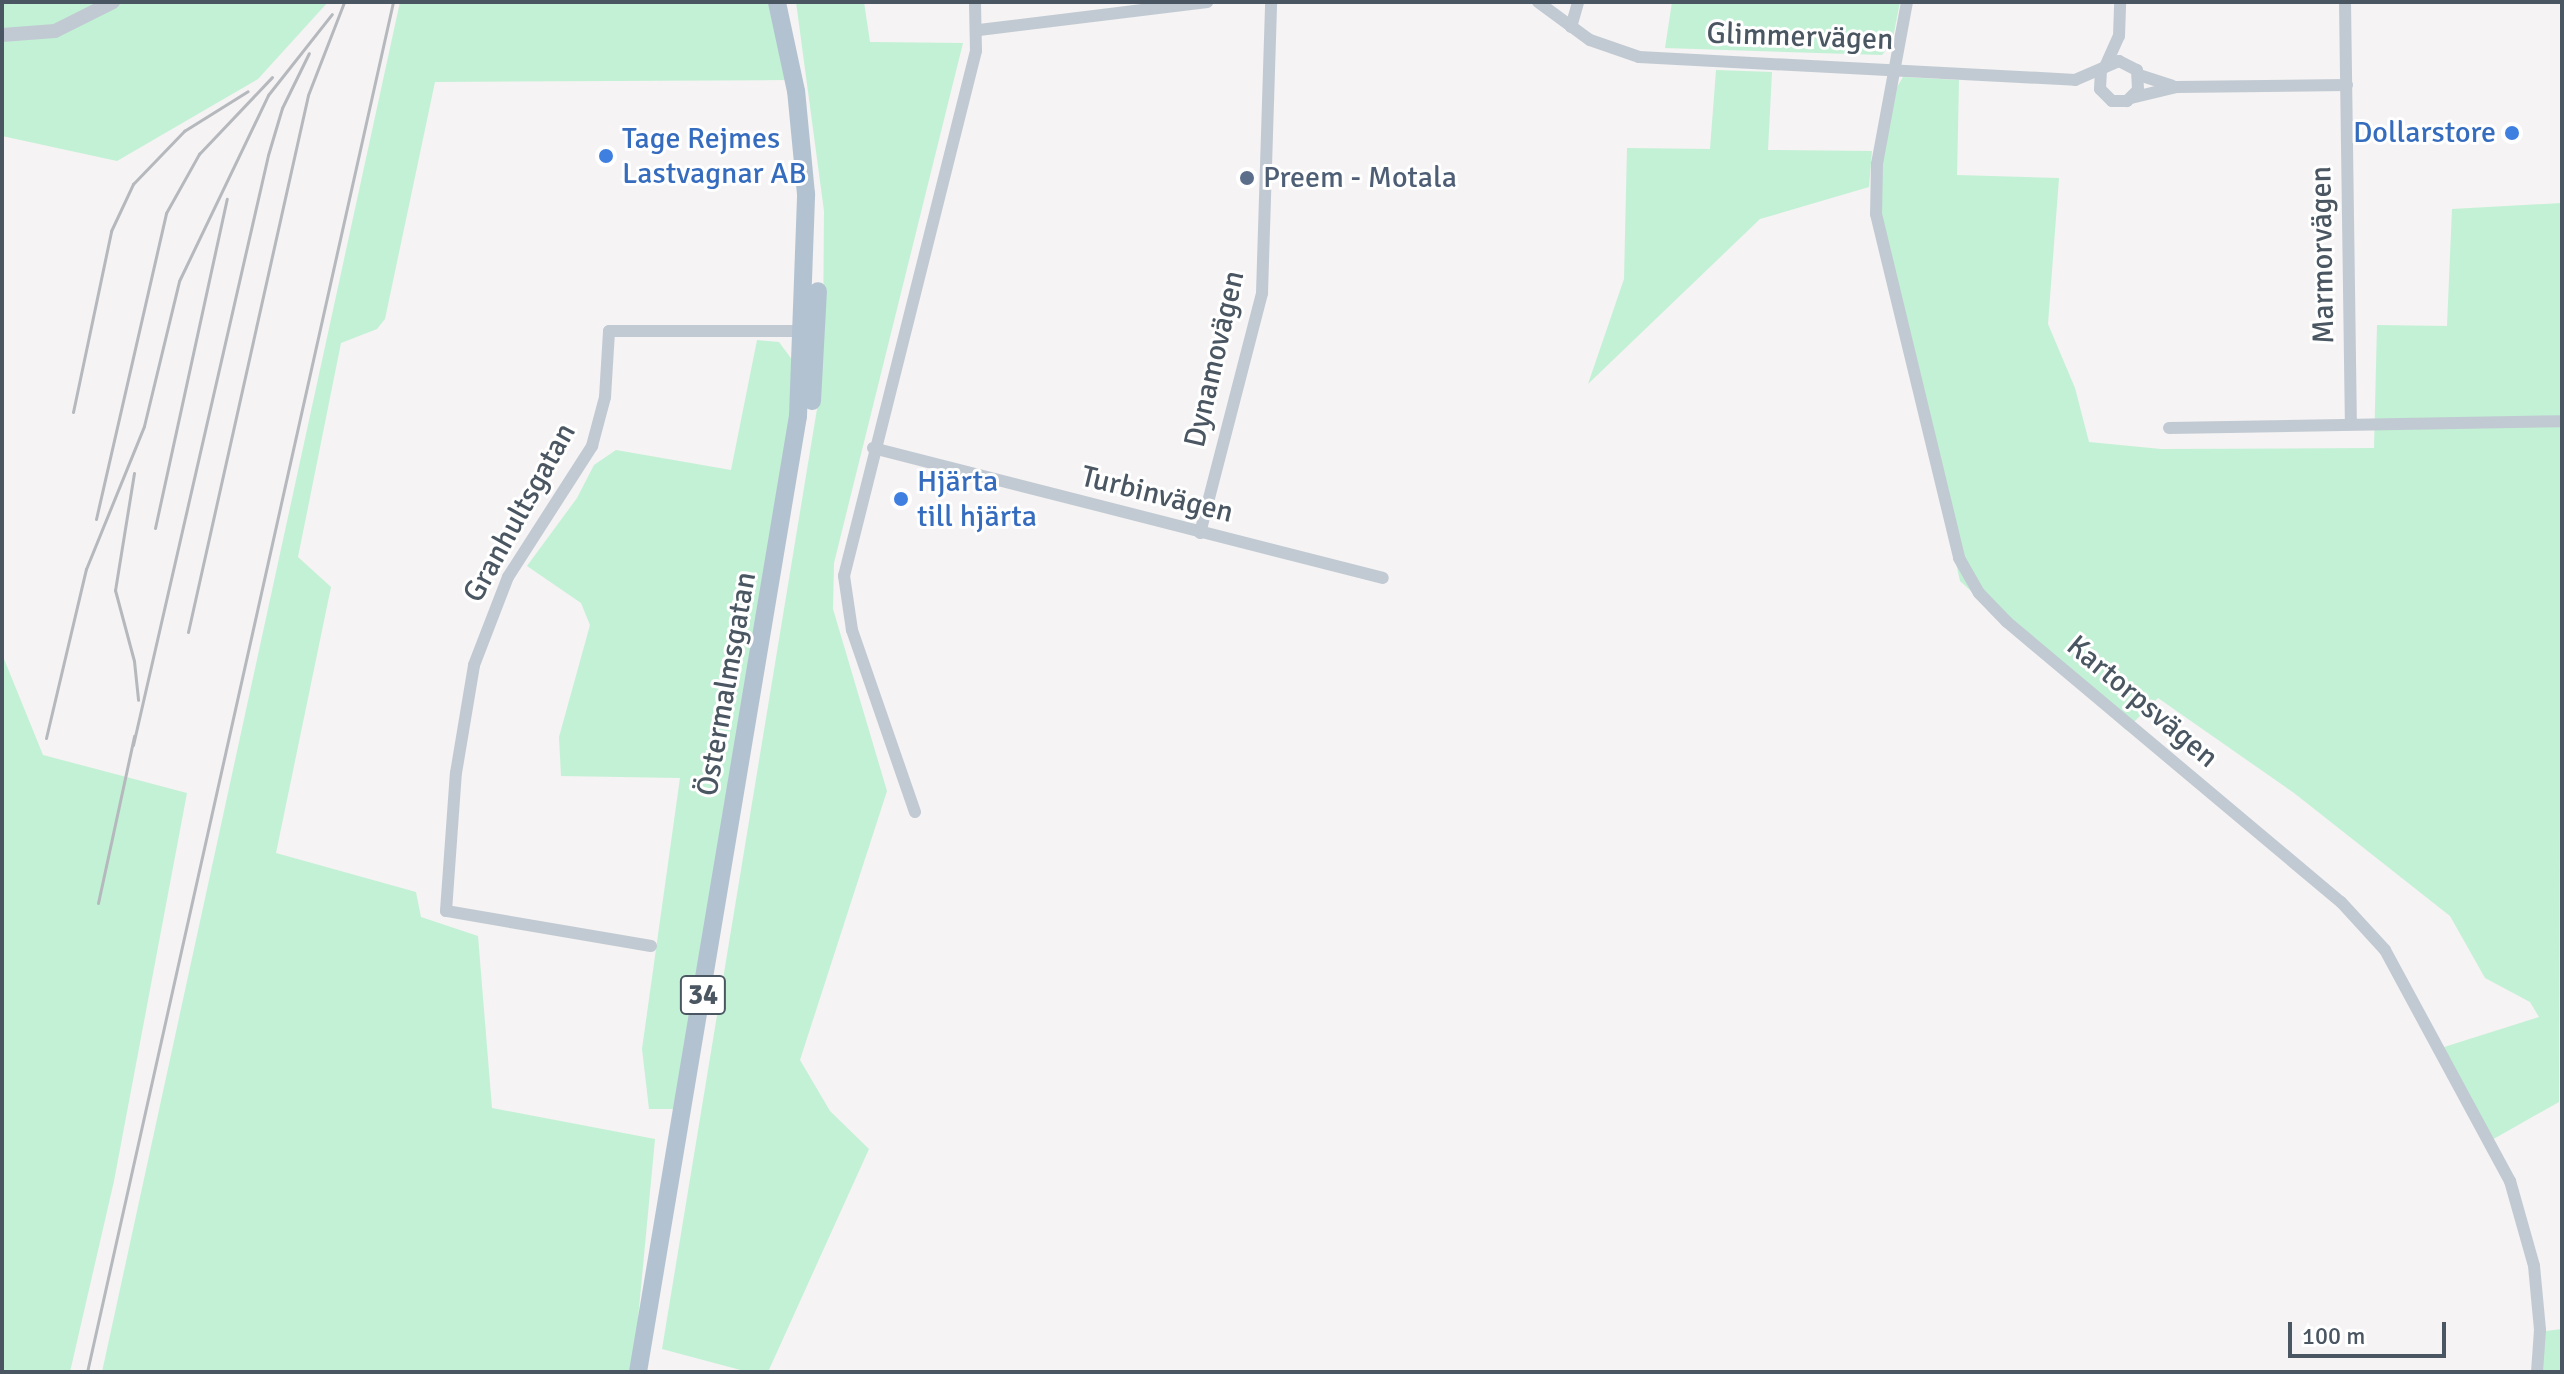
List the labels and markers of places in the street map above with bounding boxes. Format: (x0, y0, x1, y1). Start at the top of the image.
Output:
place label: Dollarstore (2353, 115, 2496, 151)
place label: Tage Rejmes Lastvagnar AB (622, 121, 807, 192)
marker: Dollarstore (2503, 124, 2521, 142)
marker: Tage Rejmes Lastvagnar AB (597, 147, 615, 165)
place label: Preem - Motala (1263, 160, 1457, 196)
marker: Preem - Motala (1238, 169, 1256, 187)
place label: Hjärta till hjärta (917, 464, 1037, 534)
marker: Hjärta till hjärta (892, 490, 910, 508)

